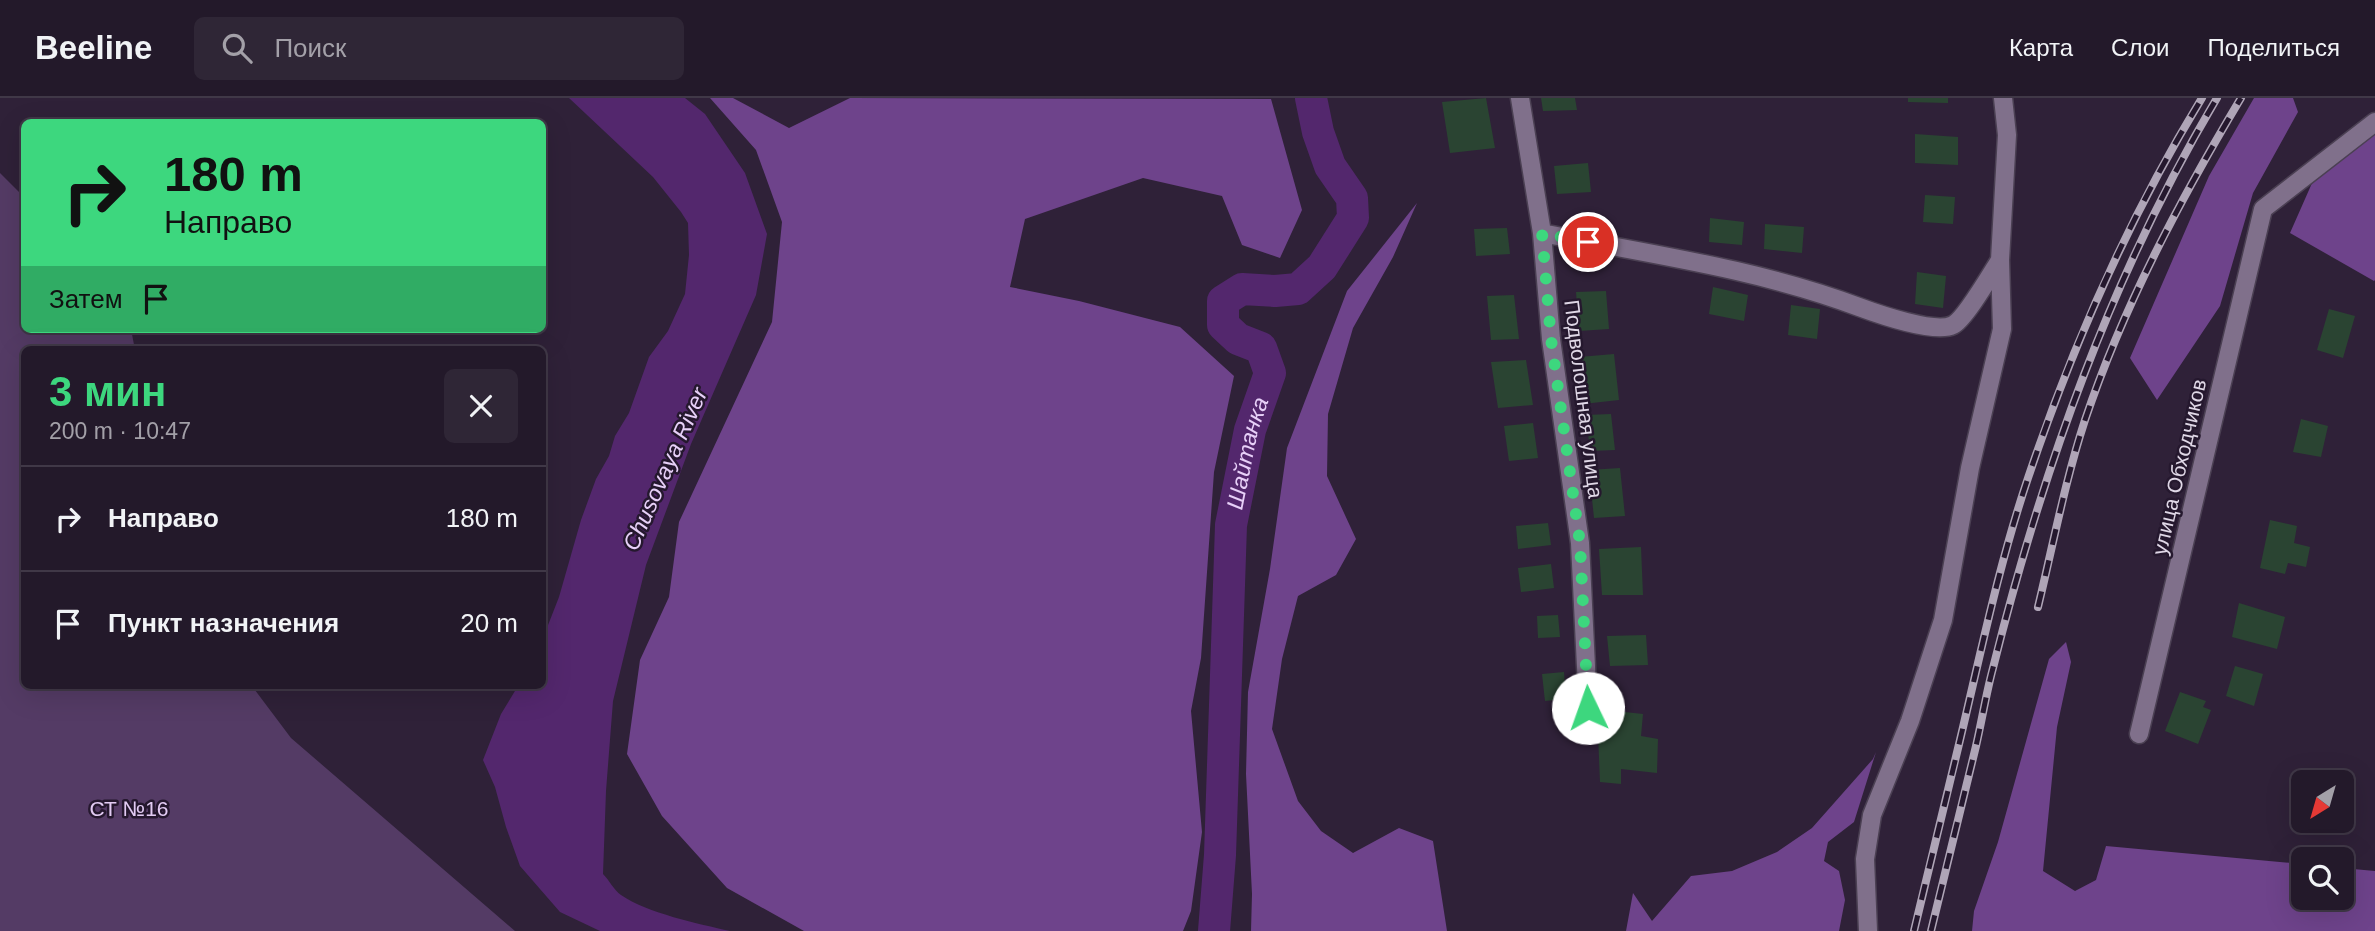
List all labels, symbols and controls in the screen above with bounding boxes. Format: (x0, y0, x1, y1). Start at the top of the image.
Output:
search box (194, 17, 684, 80)
text: Beeline (35, 29, 152, 66)
icon: search (218, 29, 256, 67)
text: Поиск (274, 33, 346, 63)
text: Карта (2009, 34, 2073, 61)
text: Слои (2111, 34, 2169, 61)
text: Поделиться (2207, 34, 2340, 61)
icon: right (49, 147, 140, 238)
text: 180 m (164, 147, 303, 201)
text: Направо (164, 204, 292, 240)
pin (1558, 212, 1618, 272)
icon: arrive (1569, 223, 1607, 261)
icon: arrive (137, 280, 175, 318)
text: Затем (49, 284, 123, 314)
street label: Подволошная улица (1560, 298, 1608, 500)
text: 3 мин (49, 368, 166, 415)
button: close (444, 369, 518, 443)
street label: улица Обходчиков (2148, 377, 2210, 557)
water label: Chusovaya River (618, 382, 713, 554)
water label: Шайтанка (1221, 394, 1274, 512)
text: 200 m · 10:47 (49, 418, 191, 444)
icon: right (49, 500, 87, 538)
text: Направо (108, 503, 219, 533)
text: 180 m (446, 503, 518, 533)
icon: arrive (49, 605, 87, 643)
text: Пункт назначения (108, 608, 339, 638)
text: 20 m (460, 608, 518, 638)
position arrow (1551, 671, 1625, 745)
north arrow (2291, 770, 2354, 833)
map controls (2291, 770, 2354, 910)
park label: СТ №16 (89, 797, 169, 820)
button: search (2291, 847, 2354, 910)

